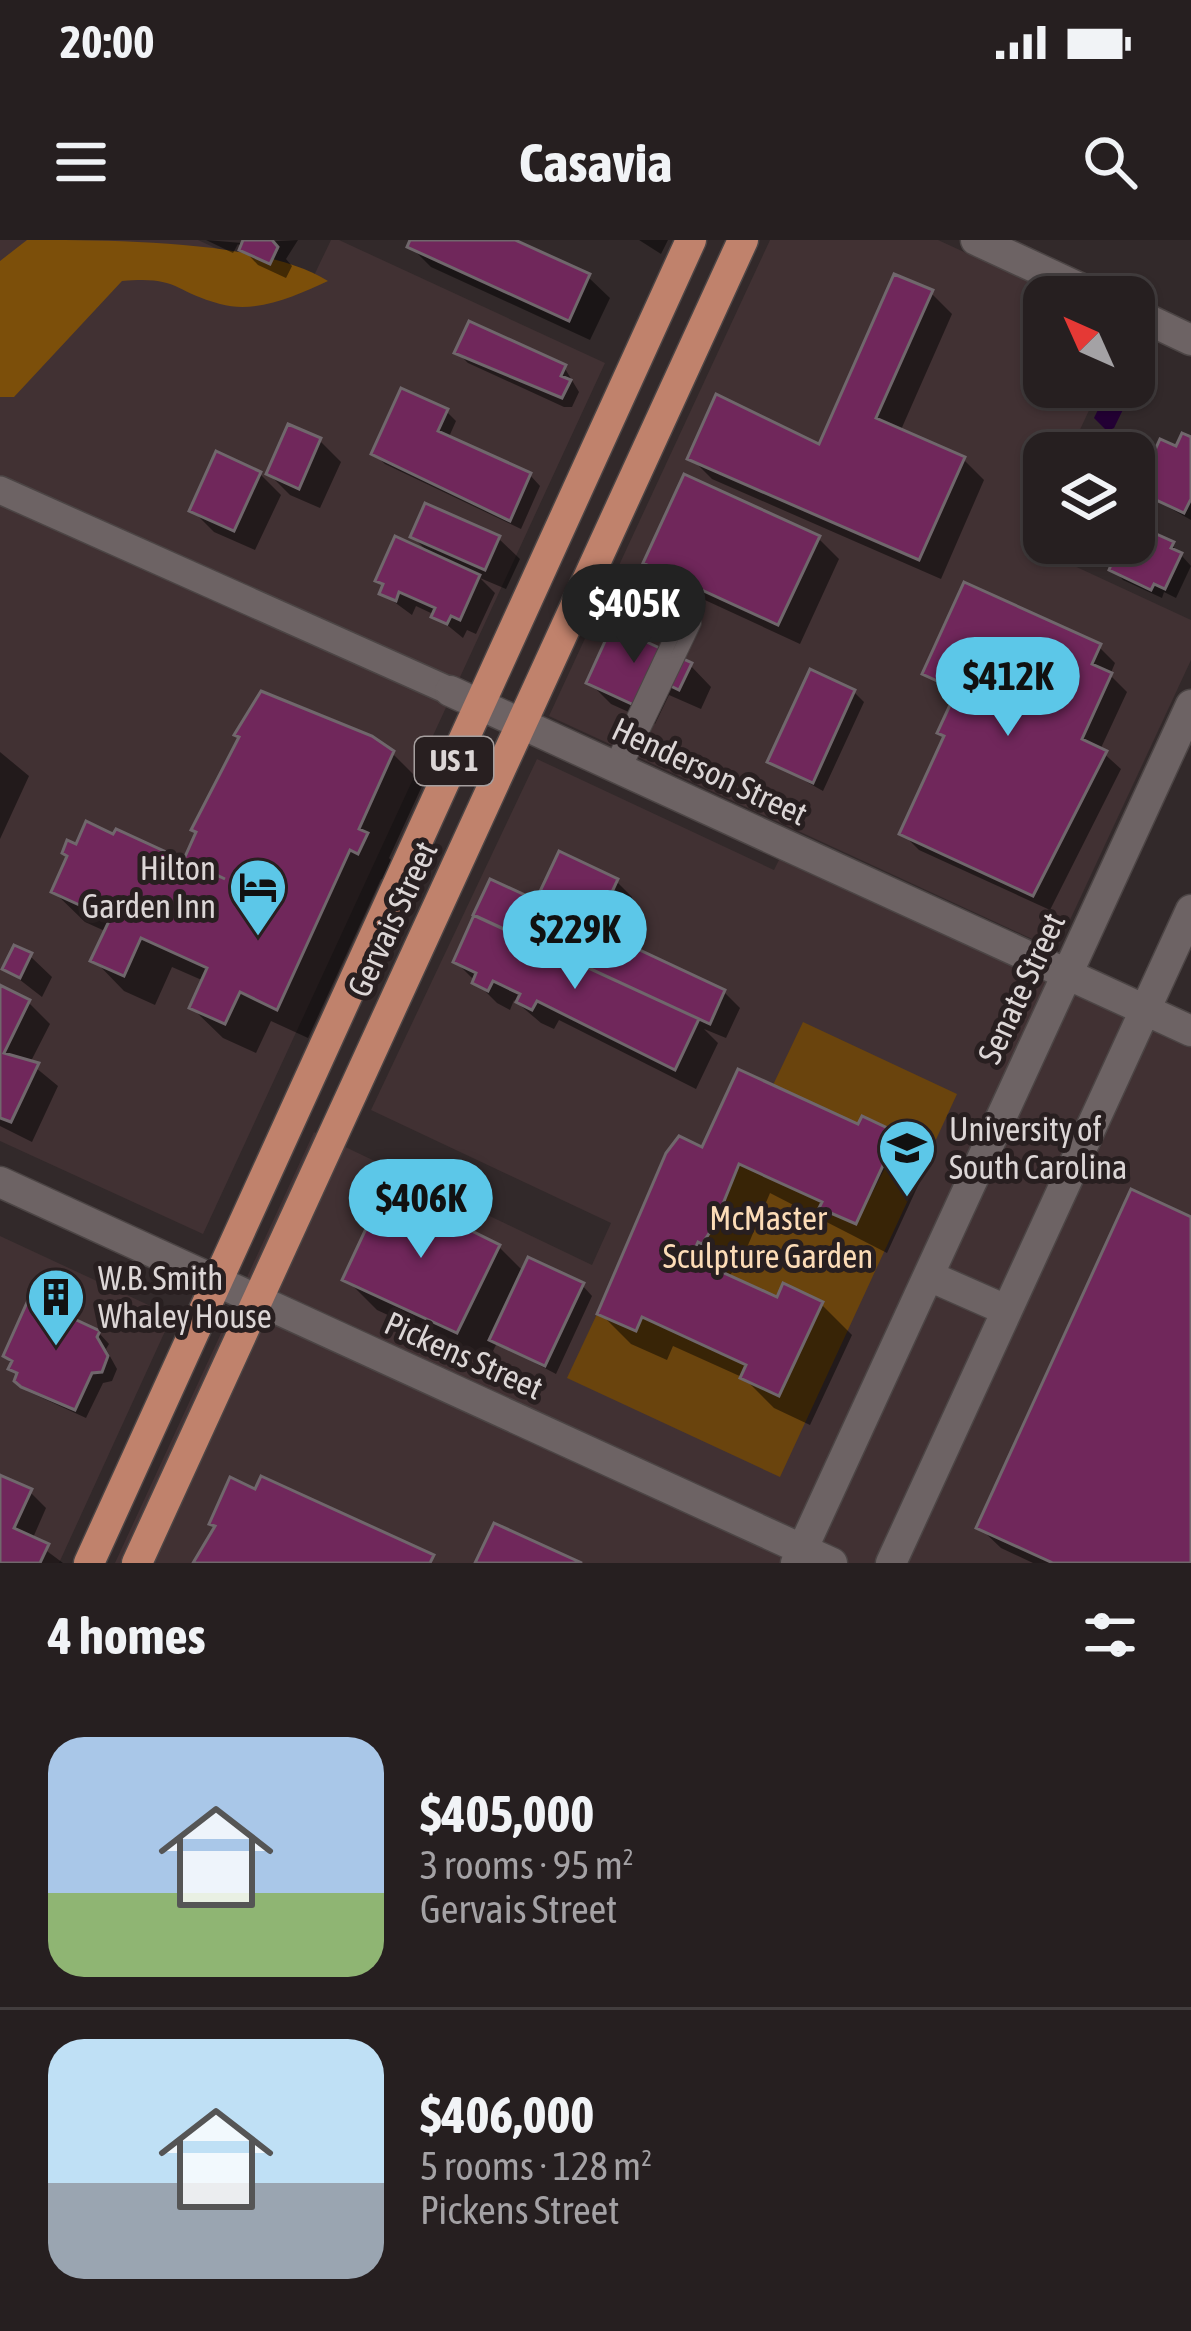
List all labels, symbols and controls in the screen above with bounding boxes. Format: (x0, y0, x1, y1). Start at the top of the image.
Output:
text: 20:00 (60, 16, 154, 68)
icon: menu (48, 129, 114, 195)
icon: search (1077, 129, 1143, 195)
text: Casavia (519, 132, 672, 193)
north arrow (1023, 276, 1155, 408)
map controls (1023, 276, 1155, 564)
button: layers (1023, 432, 1155, 564)
pin: $405K (550, 564, 718, 666)
text: $405K (589, 581, 679, 625)
pin: $412K (924, 637, 1092, 739)
text: $412K (963, 654, 1053, 698)
street label: Henderson Street (607, 709, 813, 833)
road number: US 1 (415, 737, 493, 785)
street label: Gervais Street (339, 835, 445, 1003)
place label: Hilton Garden Inn (82, 849, 216, 925)
hotel icon: Hilton Garden Inn (227, 856, 289, 938)
pin: $229K (491, 890, 659, 992)
text: $229K (530, 907, 620, 951)
street label: Senate Street (970, 907, 1072, 1069)
place label: University of South Carolina (949, 1110, 1127, 1186)
school or university icon: University of South Carolina (876, 1117, 938, 1199)
pin: $406K (337, 1159, 505, 1261)
text: $406K (376, 1176, 466, 1220)
park label: McMaster Sculpture Garden (663, 1199, 873, 1275)
place label: W.B. Smith Whaley House (98, 1259, 272, 1335)
building icon: W.B. Smith Whaley House (25, 1266, 87, 1348)
street label: Pickens Street (379, 1303, 549, 1407)
icon: filters (1077, 1602, 1143, 1668)
text: 4 homes (48, 1606, 206, 1665)
text: $405,000 (420, 1784, 594, 1843)
icon: home (144, 1785, 288, 1929)
text: 3 rooms · 95 m² (420, 1843, 634, 1887)
text: Gervais Street (420, 1887, 617, 1931)
text: $406,000 (420, 2085, 594, 2144)
icon: home (144, 2087, 288, 2231)
text: 5 rooms · 128 m² (420, 2144, 652, 2188)
text: Pickens Street (420, 2188, 619, 2232)

